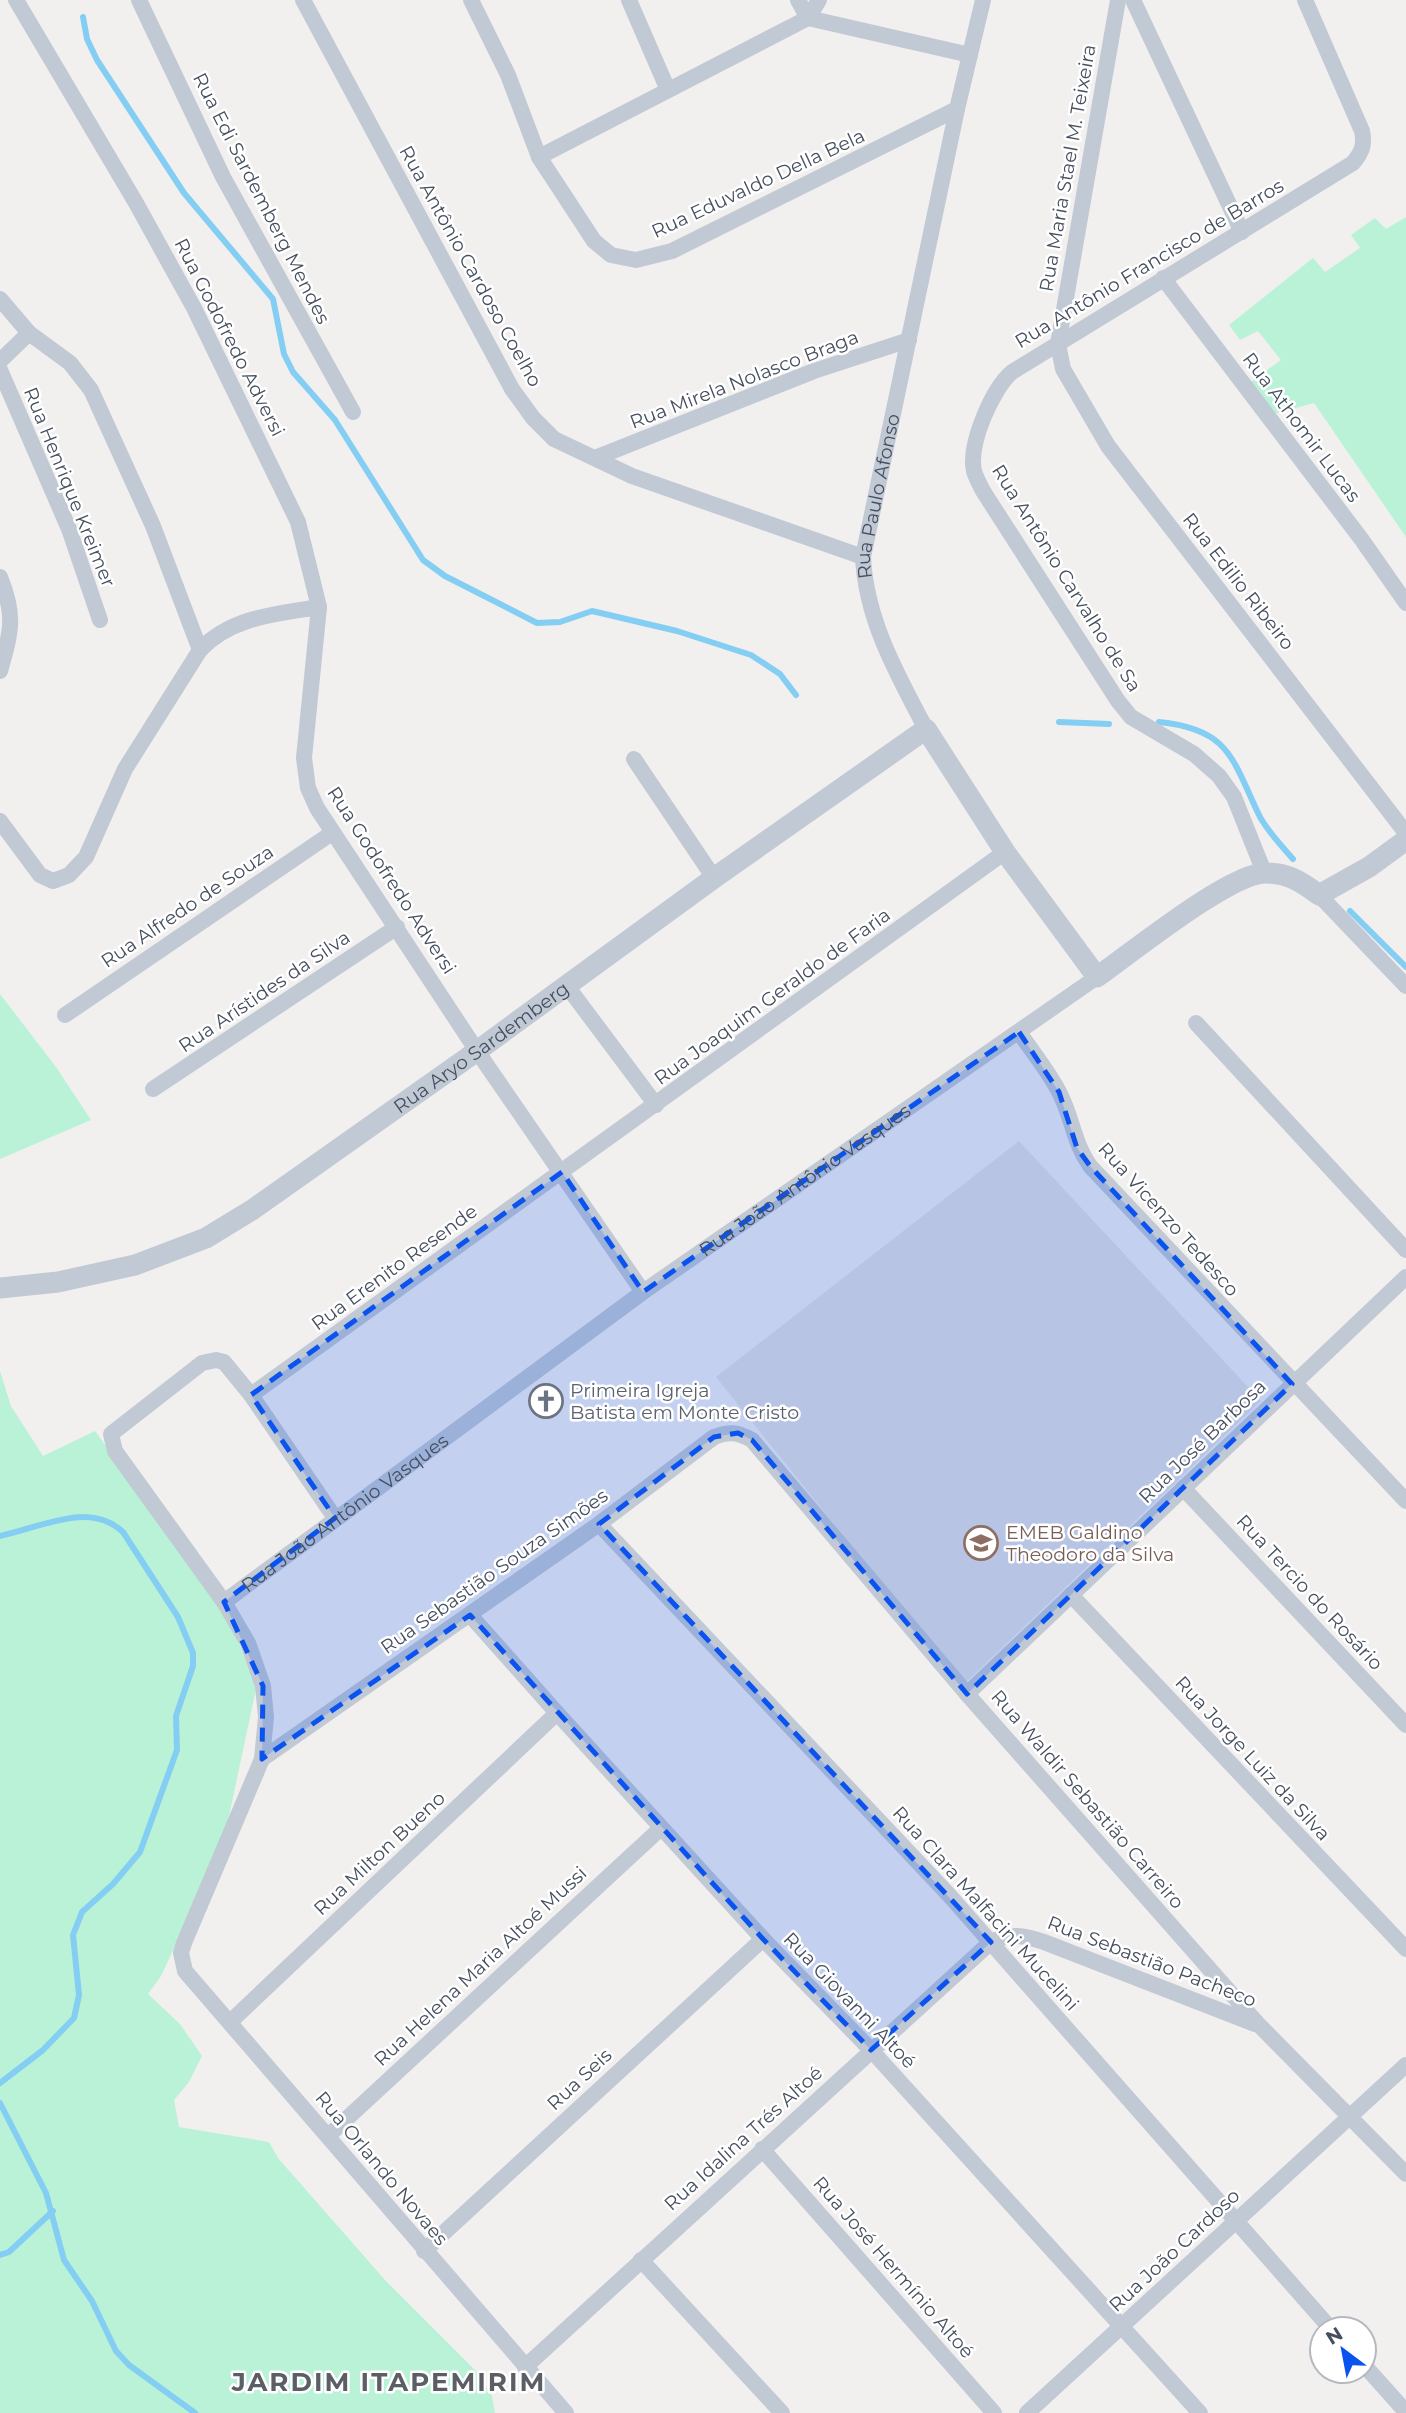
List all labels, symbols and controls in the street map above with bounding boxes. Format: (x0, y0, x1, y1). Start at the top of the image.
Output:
street label: Rua Maria Stael M. Teixeira (1034, 43, 1101, 294)
street label: Rua Edi Sardemberg Mendes (188, 69, 335, 328)
street label: Rua Eduvaldo Della Bela (648, 124, 868, 243)
street label: Rua Antônio Cardoso Coelho (394, 142, 547, 391)
street label: Rua Antônio Francisco de Barros (1011, 174, 1288, 353)
street label: Rua Godofredo Adversi (170, 234, 290, 440)
street label: Rua Mirela Nolasco Braga (627, 325, 862, 434)
street label: Rua Athomir Lucas (1238, 348, 1365, 507)
street label: Rua Henrique Kreimer (19, 384, 120, 591)
street label: Rua Paulo Afonso (852, 412, 905, 580)
street label: Rua Antônio Carvalho de Sa (987, 460, 1146, 696)
street label: Rua Edilio Ribeiro (1178, 508, 1299, 655)
street label: Rua Godofredo Adversi (322, 782, 461, 978)
street label: Rua Alfredo de Souza (97, 840, 278, 973)
street label: Rua Joaquim Geraldo de Faria (650, 903, 895, 1090)
street label: Rua Arístides da Silva (174, 925, 354, 1057)
street label: Rua Aryo Sardemberg (389, 977, 574, 1118)
street label: Rua João Antônio Vasques (695, 1099, 915, 1262)
street label: Rua Vicenzo Tedesco (1093, 1138, 1244, 1301)
street label: Rua Erenito Resende (307, 1199, 482, 1335)
street label: Rua José Barbosa (1134, 1375, 1271, 1508)
place label: Primeira Igreja Batista em Monte Cristo (570, 1379, 799, 1424)
church icon: Primeira Igreja Batista em Monte Cristo (527, 1382, 565, 1420)
street label: Rua João Antônio Vasques (237, 1429, 453, 1597)
street label: Rua Sebastião Souza Simões (376, 1484, 612, 1659)
street label: Rua Tercio do Rosário (1232, 1510, 1388, 1675)
place label: EMEB Galdino Theodoro da Silva (1006, 1521, 1174, 1566)
school or university icon: EMEB Galdino Theodoro da Silva (962, 1524, 1000, 1562)
street label: Rua Jorge Luiz da Silva (1170, 1671, 1335, 1845)
street label: Rua Waldir Sebastião Carreiro (986, 1685, 1189, 1913)
street label: Rua Milton Bueno (309, 1786, 450, 1920)
street label: Rua Clara Malfacini Mucelini (888, 1801, 1084, 2015)
street label: Rua Helena Maria Altoé Mussi (369, 1862, 591, 2071)
street label: Rua Sebastião Pacheco (1044, 1911, 1260, 2012)
street label: Rua Giovanni Altoé (779, 1927, 921, 2073)
street label: Rua Seis (542, 2044, 617, 2115)
street label: Rua Idalina Trés Altoé (660, 2061, 827, 2215)
street label: Rua Orlando Novaes (310, 2087, 453, 2250)
street label: Rua José Hermínio Altoé (808, 2172, 979, 2363)
street label: Rua João Cardoso (1104, 2184, 1244, 2317)
north arrow (1308, 2315, 1378, 2385)
text: N (1322, 2322, 1347, 2350)
district label: JARDIM ITAPEMIRIM (231, 2366, 546, 2398)

